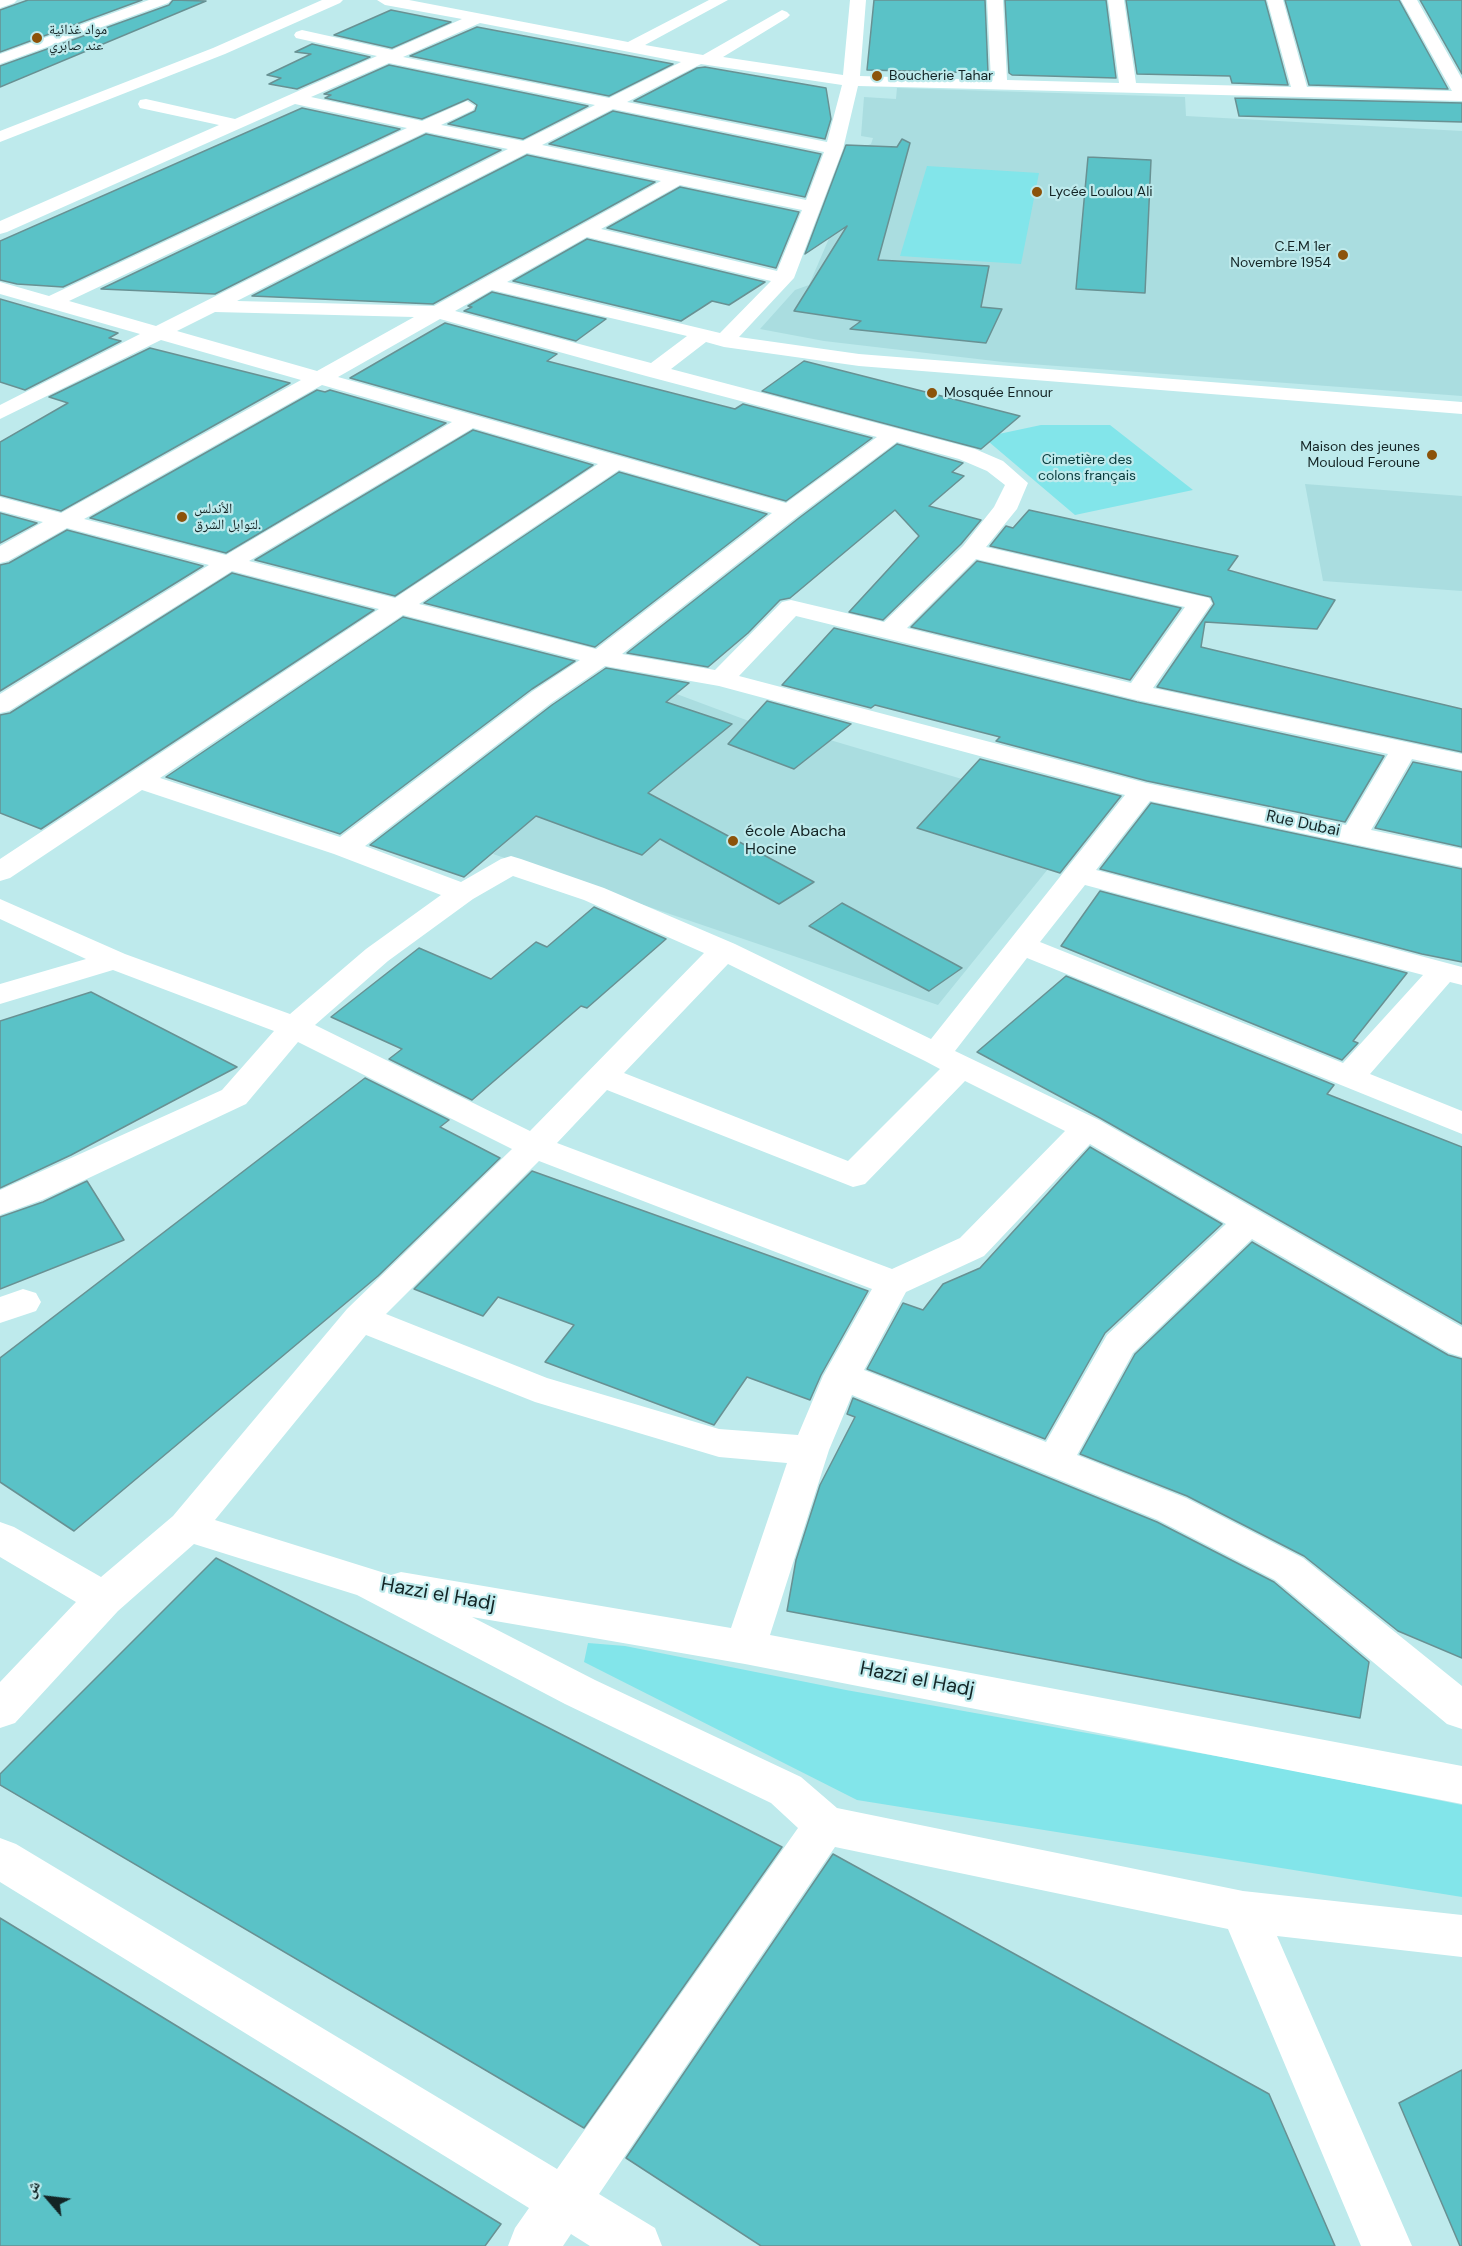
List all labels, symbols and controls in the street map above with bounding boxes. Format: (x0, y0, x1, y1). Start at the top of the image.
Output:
place label: مواد غذائية عند صابري (49, 22, 107, 54)
marker: مواد غذائية عند صابري (30, 31, 44, 45)
place label: Boucherie Tahar (889, 68, 993, 84)
marker: Boucherie Tahar (870, 69, 884, 83)
place label: Lycée Loulou Ali (1049, 184, 1153, 200)
marker: Lycée Loulou Ali (1030, 185, 1044, 199)
place label: C.E.M 1er Novembre 1954 (1230, 239, 1331, 272)
marker: C.E.M 1er Novembre 1954 (1336, 248, 1350, 262)
place label: Mosquée Ennour (944, 385, 1053, 401)
marker: Mosquée Ennour (925, 386, 939, 400)
place label: Maison des jeunes Mouloud Feroune (1300, 439, 1420, 472)
marker: Maison des jeunes Mouloud Feroune (1425, 448, 1439, 462)
park label: Cimetière des colons français (1038, 452, 1136, 484)
place label: الأندلس لتوابل الشرق. (194, 501, 261, 534)
marker: الأندلس لتوابل الشرق. (175, 510, 189, 524)
street label: Rue Dubai (1264, 807, 1342, 841)
place label: école Abacha Hocine (745, 822, 846, 860)
marker: école Abacha Hocine (726, 834, 740, 848)
street label: Hazzi el Hadj (379, 1573, 497, 1617)
street label: Hazzi el Hadj (858, 1657, 976, 1703)
north arrow (18, 2168, 78, 2228)
text: ش (18, 2177, 45, 2202)

